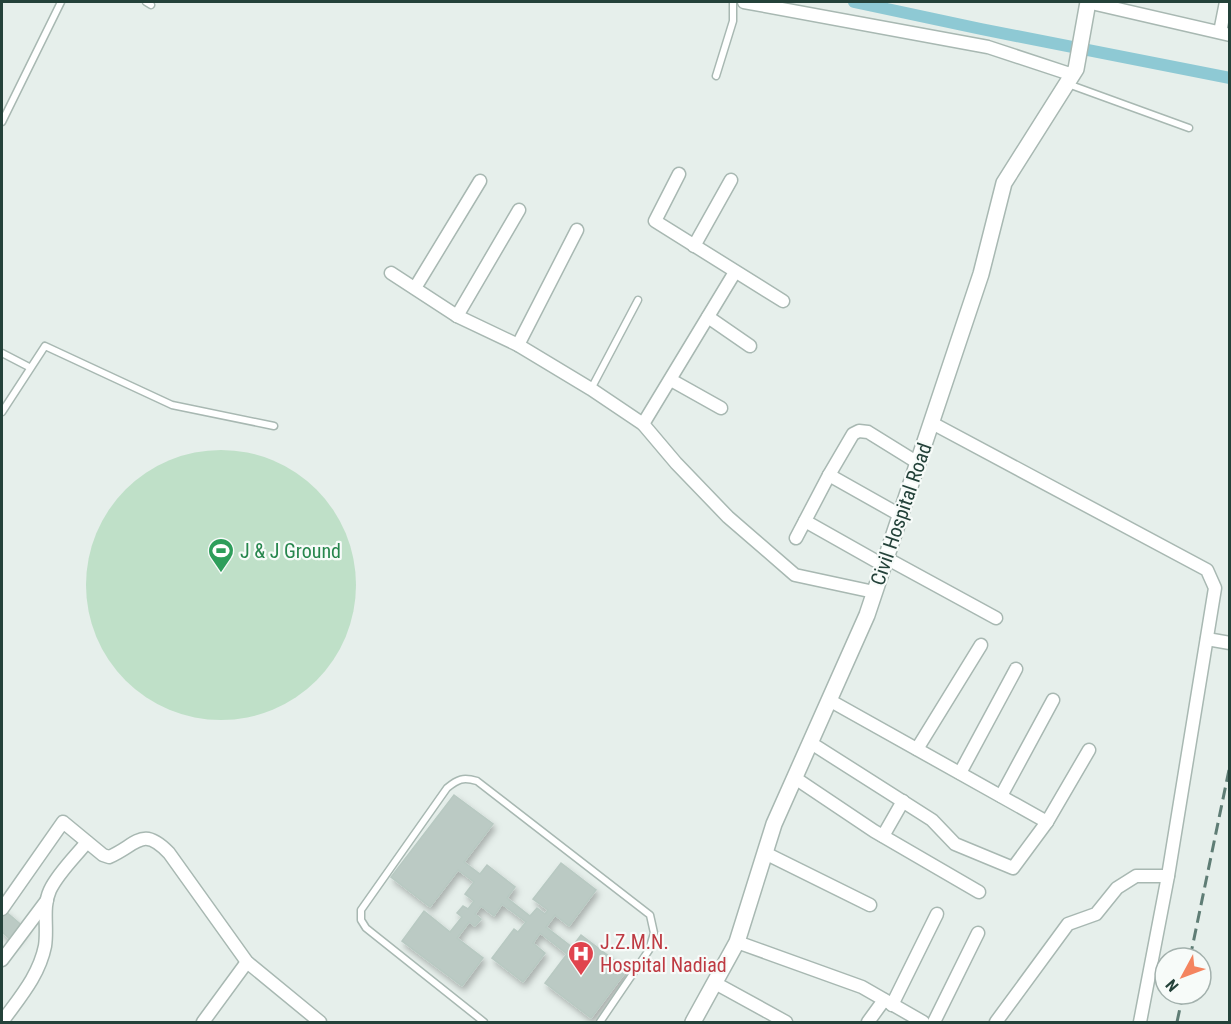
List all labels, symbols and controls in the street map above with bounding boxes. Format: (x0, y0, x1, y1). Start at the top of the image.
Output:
street label: Civil Hospital Road (865, 440, 937, 588)
sports icon: J & J Ground (206, 536, 236, 574)
place label: J & J Ground (240, 539, 341, 563)
place label: J.Z.M.N. Hospital Nadiad (600, 930, 727, 977)
hospital icon: J.Z.M.N. Hospital Nadiad (566, 939, 596, 977)
north arrow (1153, 946, 1213, 1006)
text: N (1162, 976, 1182, 995)

